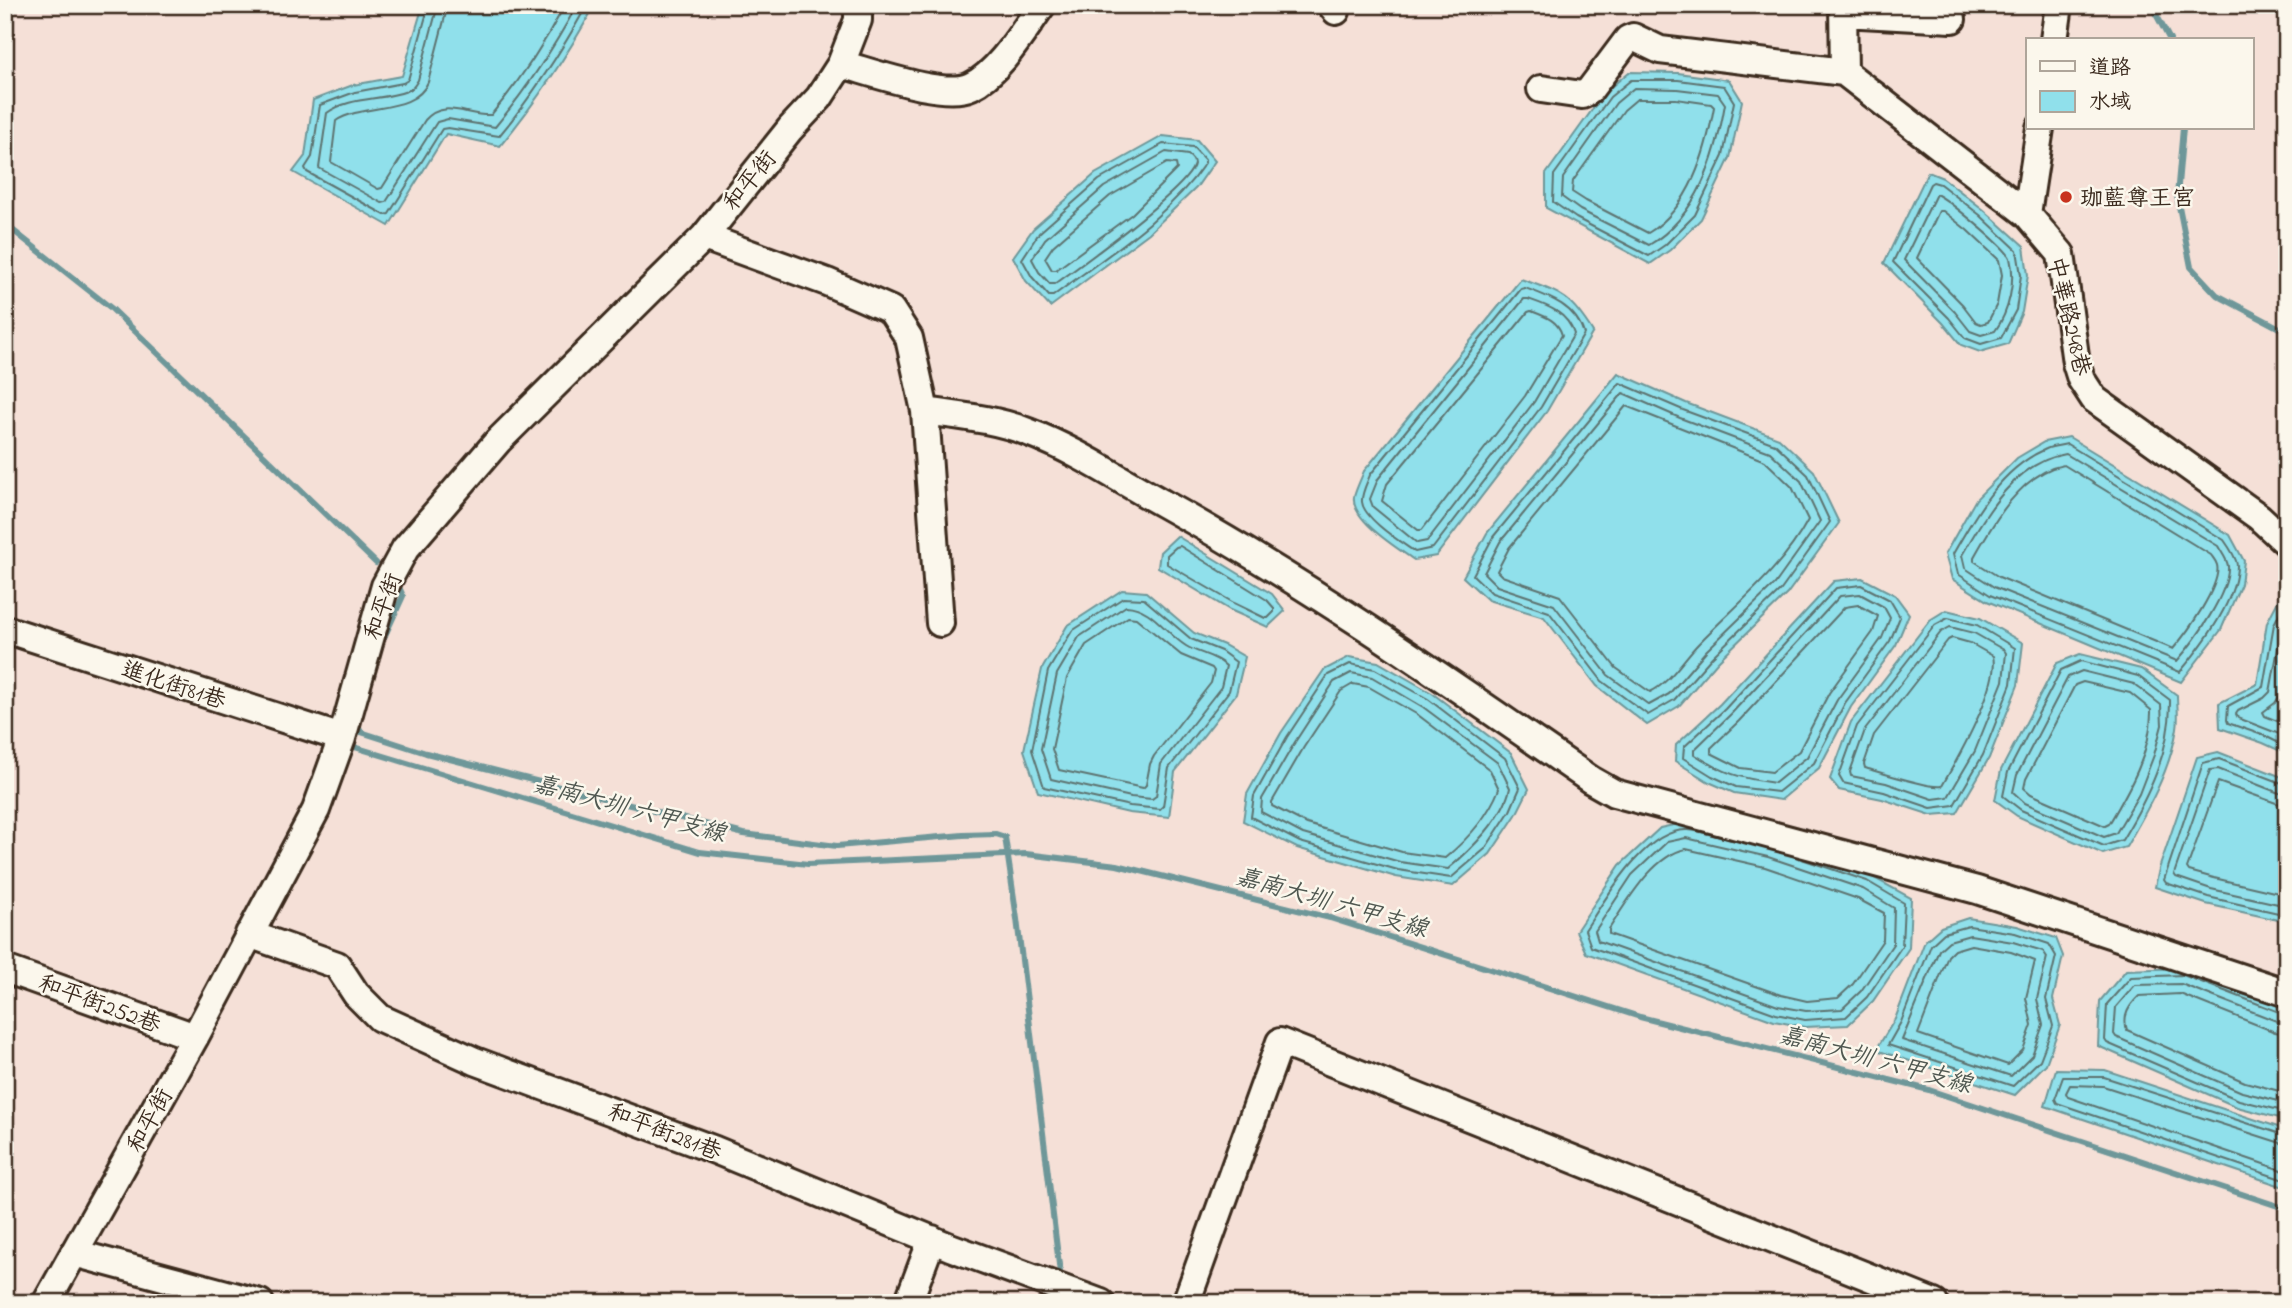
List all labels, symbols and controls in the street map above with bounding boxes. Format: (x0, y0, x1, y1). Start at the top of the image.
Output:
legend (2026, 38, 2254, 130)
text: 道路 (2089, 54, 2131, 84)
text: 水域 (2089, 88, 2131, 118)
street label: 和平街 (716, 144, 785, 219)
place label: 珈藍尊王宮 (2080, 183, 2195, 216)
marker: 珈藍尊王宮 (2058, 189, 2074, 205)
street label: 中華路248巷 (2038, 254, 2098, 380)
street label: 和平街 (357, 569, 412, 645)
street label: 進化街81巷 (117, 654, 231, 719)
water label: 嘉南大圳 六甲支線 (529, 768, 731, 853)
water label: 嘉南大圳 六甲支線 (1231, 860, 1433, 949)
street label: 和平街252巷 (33, 968, 166, 1043)
water label: 嘉南大圳 六甲支線 (1775, 1019, 1977, 1104)
street label: 和平街 (120, 1083, 182, 1159)
street label: 和平街281巷 (602, 1097, 727, 1170)

